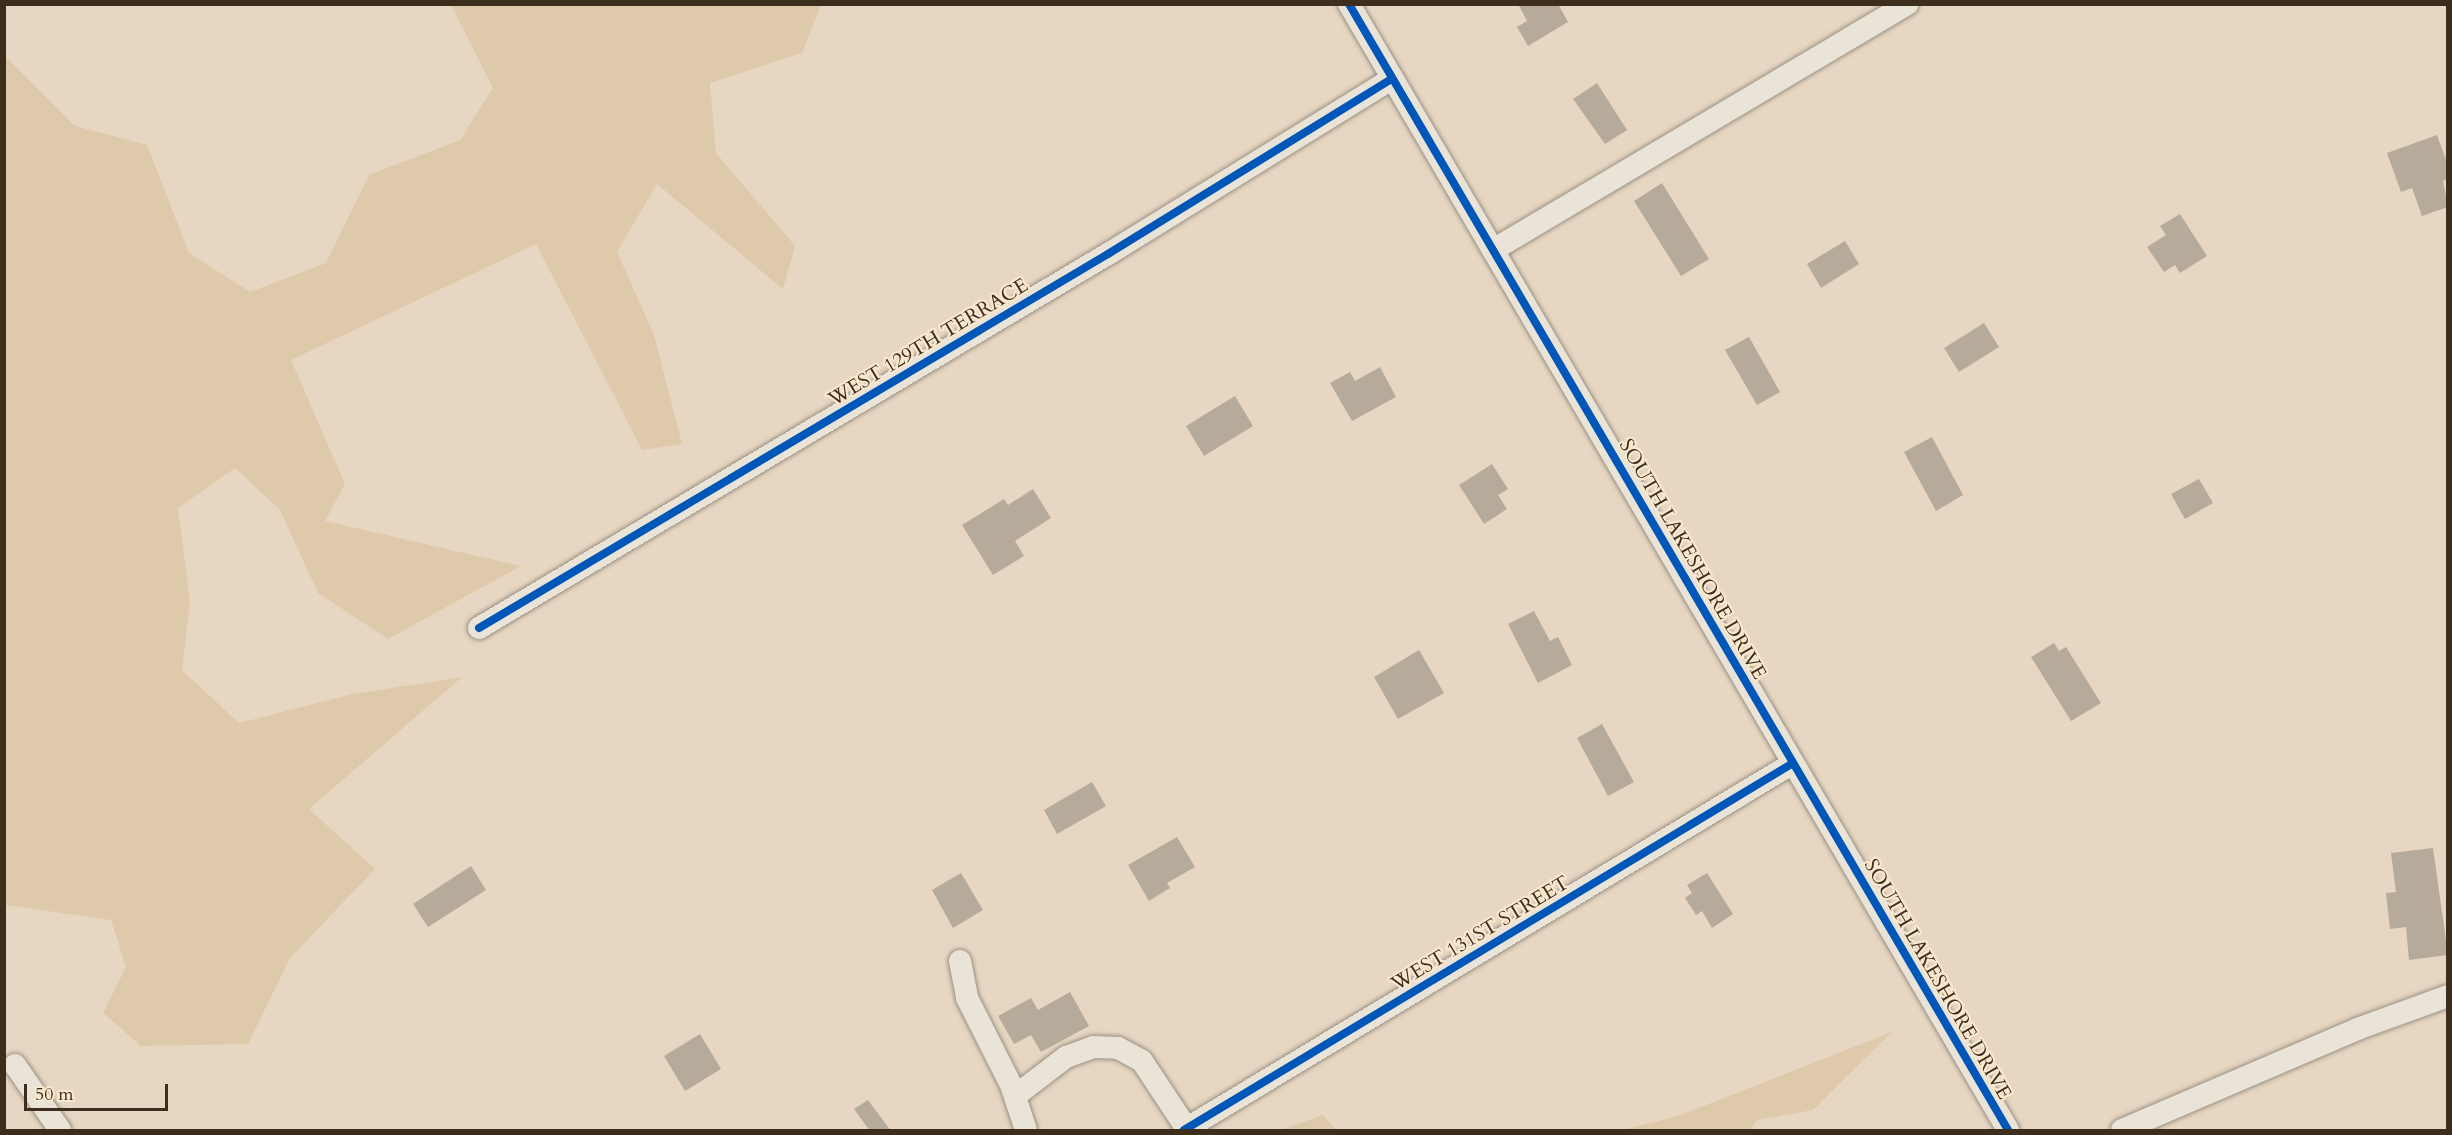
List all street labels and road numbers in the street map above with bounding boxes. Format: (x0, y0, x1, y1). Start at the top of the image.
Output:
street label: WEST 129TH TERRACE (824, 273, 1032, 411)
street label: SOUTH LAKESHORE DRIVE (1614, 435, 1772, 683)
street label: SOUTH LAKESHORE DRIVE (1859, 855, 2017, 1103)
street label: WEST 131ST STREET (1387, 870, 1573, 996)

